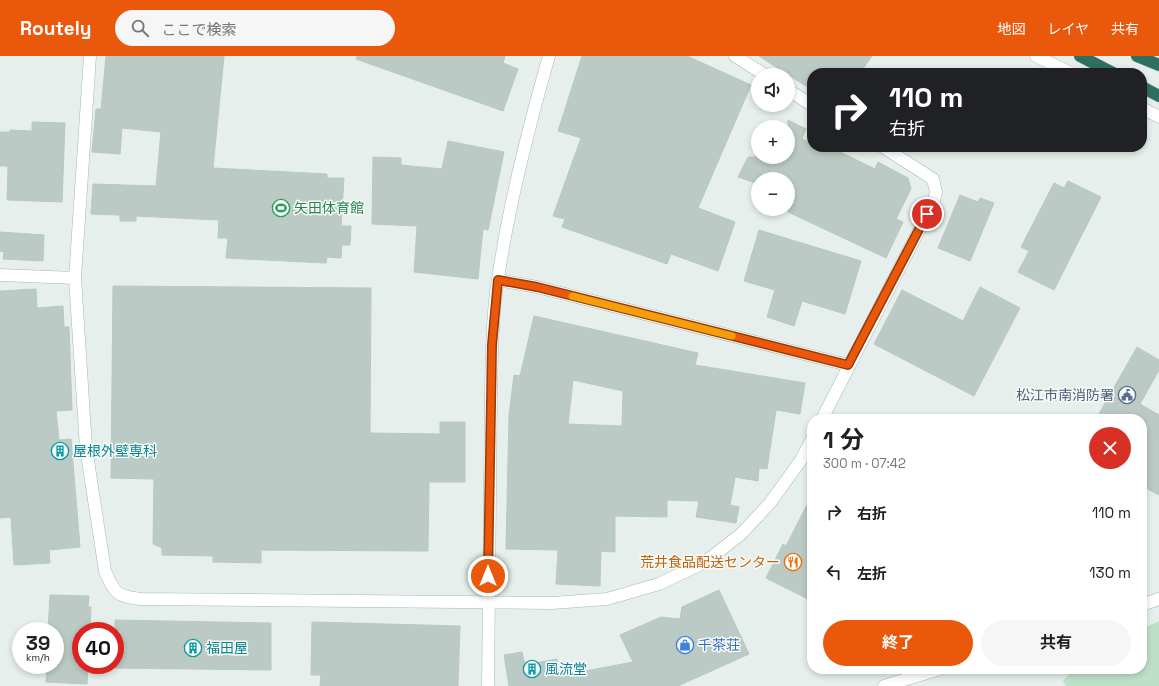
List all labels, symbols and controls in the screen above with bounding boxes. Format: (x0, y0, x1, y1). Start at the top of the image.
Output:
search box (115, 10, 395, 46)
text: Routely (20, 16, 91, 41)
icon: search (129, 17, 151, 39)
text: ここで検索 (161, 20, 236, 39)
text: 地図 (997, 20, 1025, 38)
text: レイヤ (1047, 20, 1089, 38)
text: 共有 (1111, 20, 1139, 38)
map controls (751, 68, 795, 216)
button: sound (751, 68, 795, 112)
text: 110 m (889, 79, 963, 115)
icon: right (823, 84, 875, 136)
text: 右折 (889, 117, 925, 140)
button: + (751, 120, 795, 164)
button: − (751, 172, 795, 216)
pin (910, 197, 944, 231)
sports icon: 矢田体育館 (271, 198, 291, 218)
place label: 矢田体育館 (294, 199, 364, 217)
icon: arrive (916, 203, 938, 225)
public building icon: 松江市南消防署 (1117, 385, 1137, 405)
place label: 松江市南消防署 (1016, 386, 1114, 404)
text: 1 分 (823, 424, 864, 455)
button: close (1089, 427, 1131, 469)
building icon: 屋根外壁専科 (50, 441, 70, 461)
place label: 屋根外壁専科 (73, 442, 157, 460)
text: 300 m · 07:42 (823, 455, 906, 472)
icon: right (823, 501, 845, 523)
text: 110 m (1092, 503, 1131, 522)
text: 右折 (857, 504, 887, 523)
restaurant icon: 荒井食品配送センター (783, 552, 803, 572)
place label: 荒井食品配送センター (640, 553, 780, 571)
position arrow (467, 555, 509, 597)
icon: left (823, 561, 845, 583)
text: 130 m (1089, 563, 1131, 582)
text: 左折 (857, 564, 887, 583)
button: 終了 (823, 620, 973, 666)
button: 共有 (981, 620, 1131, 666)
speed limit sign: 40 (72, 622, 124, 674)
text: 39 (26, 630, 50, 656)
shop icon: 千茶荘 (675, 635, 695, 655)
place label: 千茶荘 (698, 636, 740, 654)
building icon: 福田屋 (183, 638, 203, 658)
place label: 福田屋 (206, 639, 248, 657)
text: km/h (26, 651, 50, 664)
building icon: 風流堂 (522, 659, 542, 679)
place label: 風流堂 (545, 660, 587, 678)

